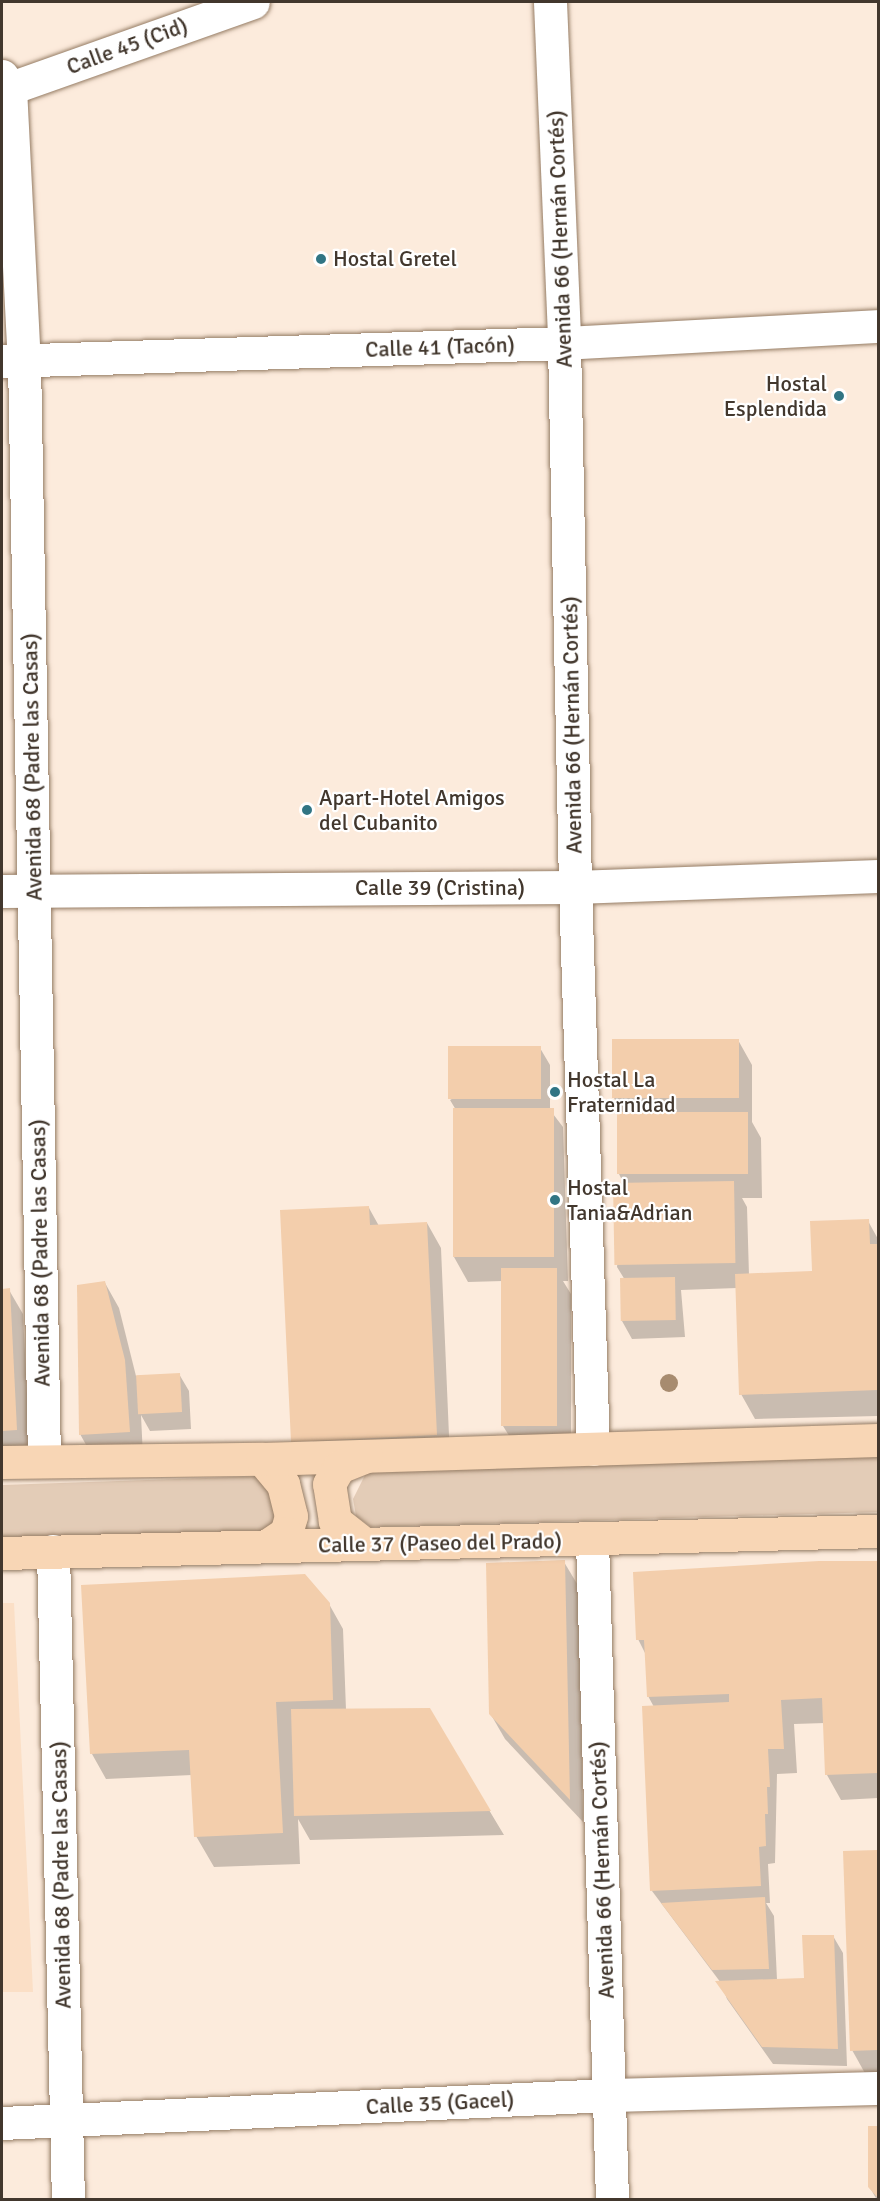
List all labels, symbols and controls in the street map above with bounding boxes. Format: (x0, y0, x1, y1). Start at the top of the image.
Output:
street label: Calle 45 (Cid) (63, 12, 191, 80)
street label: Avenida 66 (Hernán Cortés) (542, 110, 578, 368)
place label: Hostal Gretel (333, 246, 457, 272)
marker: Hostal Gretel (314, 252, 328, 266)
street label: Calle 41 (Tacón) (365, 331, 515, 363)
place label: Hostal Esplendida (724, 370, 827, 422)
marker: Hostal Esplendida (832, 389, 846, 403)
street label: Avenida 66 (Hernán Cortés) (557, 596, 587, 854)
street label: Avenida 68 (Padre las Casas) (16, 633, 48, 901)
place label: Apart-Hotel Amigos del Cubanito (319, 784, 505, 836)
marker: Apart-Hotel Amigos del Cubanito (300, 803, 314, 817)
street label: Calle 39 (Cristina) (355, 875, 525, 901)
place label: Hostal La Fraternidad (567, 1066, 676, 1118)
marker: Hostal La Fraternidad (548, 1085, 562, 1099)
street label: Avenida 68 (Padre las Casas) (24, 1119, 56, 1387)
place label: Hostal Tania&Adrian (567, 1174, 693, 1226)
marker: Hostal Tania&Adrian (548, 1193, 562, 1207)
street label: Calle 37 (Paseo del Prado) (318, 1528, 562, 1558)
street label: Avenida 68 (Padre las Casas) (45, 1741, 77, 2009)
street label: Avenida 66 (Hernán Cortés) (584, 1741, 620, 1999)
street label: Calle 35 (Gacel) (365, 2086, 515, 2120)

